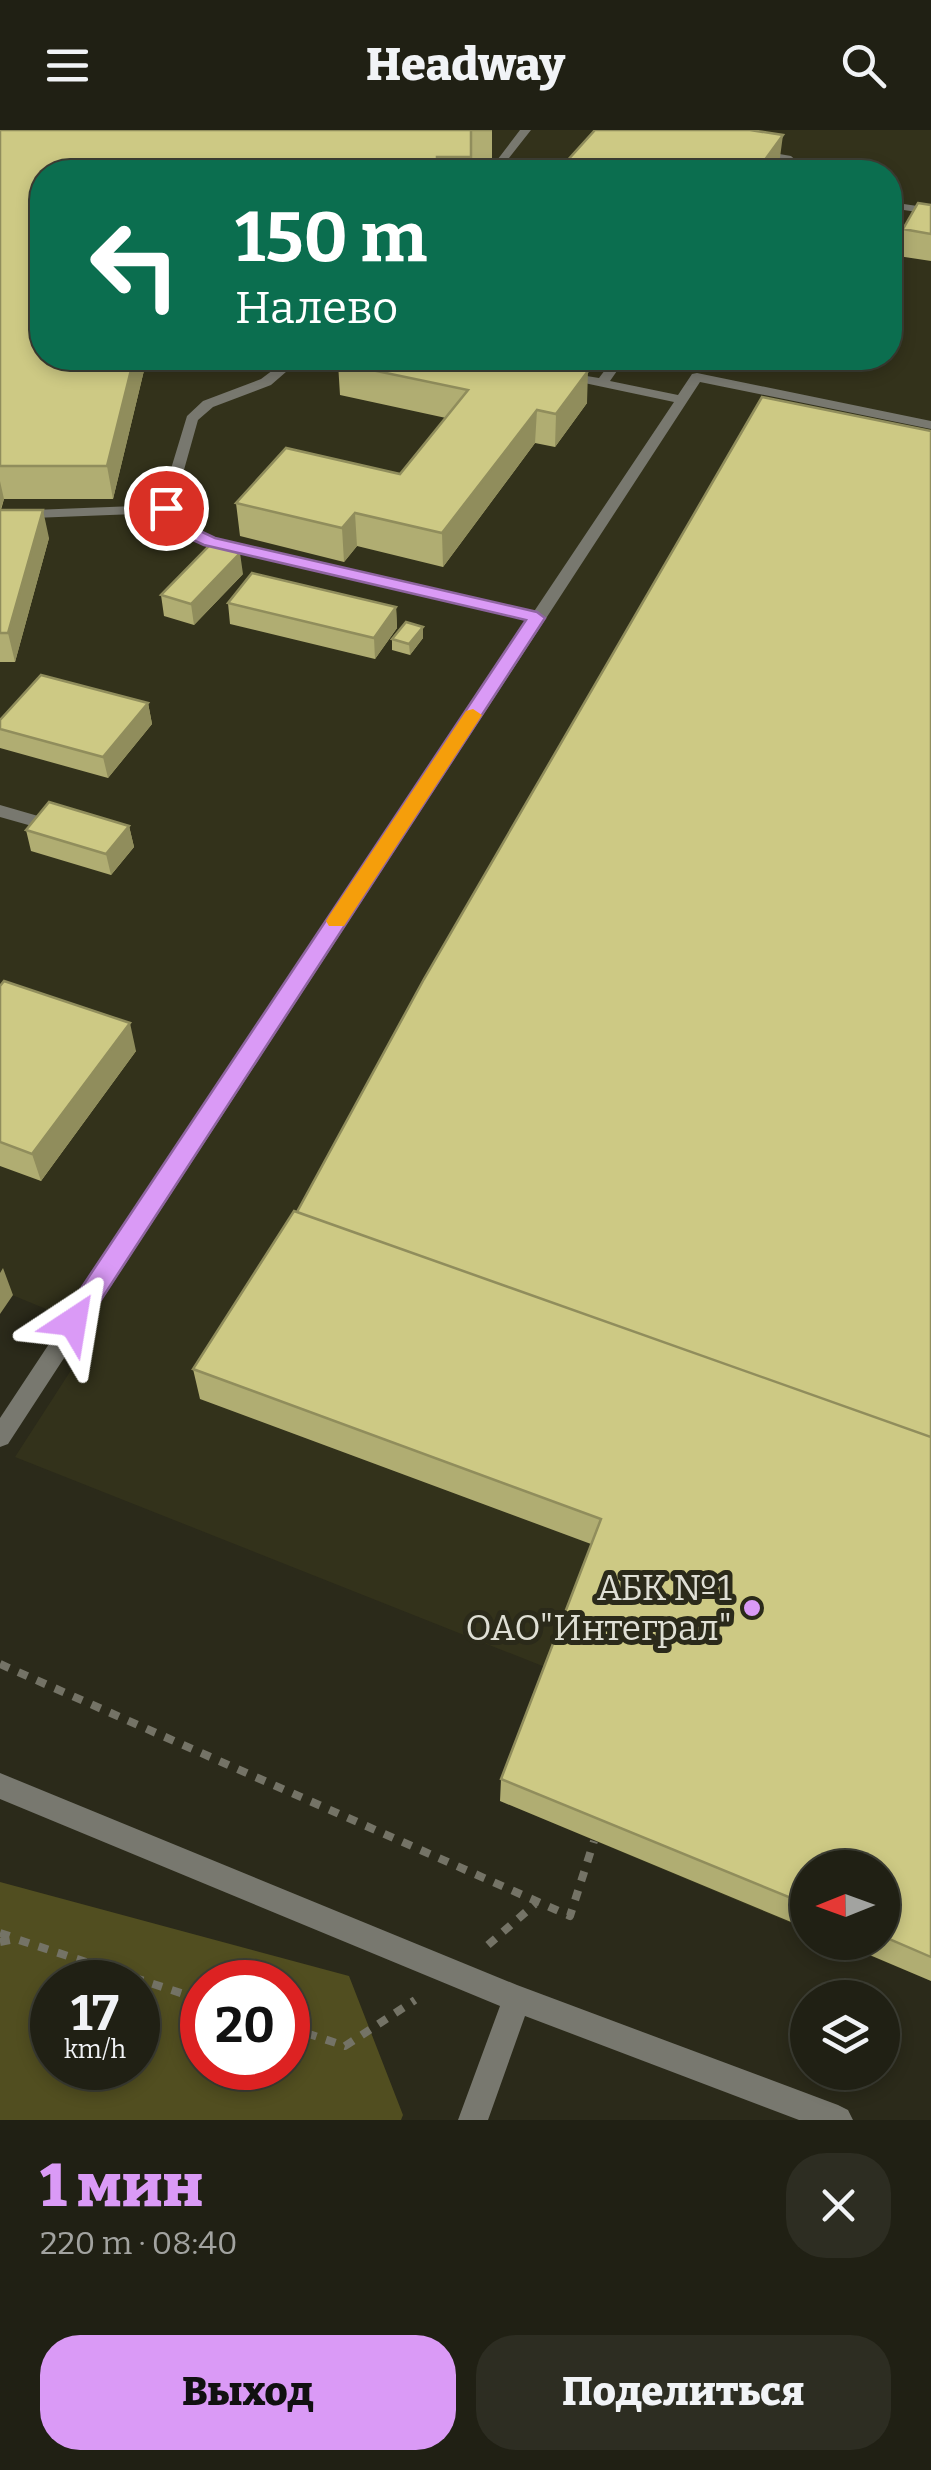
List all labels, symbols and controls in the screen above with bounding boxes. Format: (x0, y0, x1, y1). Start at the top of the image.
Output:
icon: menu (40, 38, 95, 93)
text: Headway (366, 38, 565, 92)
icon: search (836, 38, 891, 93)
text: 150 m (235, 196, 427, 280)
icon: left (70, 200, 200, 330)
text: Налево (235, 281, 398, 335)
pin (124, 466, 209, 551)
icon: arrive (139, 481, 194, 536)
position arrow (21, 1270, 125, 1374)
place label: АБК №1 ОАО"Интеграл" (465, 1567, 732, 1649)
marker: АБК №1 ОАО"Интеграл" (741, 1597, 763, 1619)
north arrow (790, 1850, 900, 1960)
map controls (790, 1850, 900, 2090)
speed limit sign: 20 (180, 1960, 310, 2090)
button: layers (790, 1980, 900, 2090)
text: 17 (71, 1983, 119, 2043)
text: km/h (64, 2035, 126, 2065)
text: 1 мин (40, 2150, 203, 2222)
button: close (786, 2153, 891, 2258)
text: 220 m · 08:40 (40, 2224, 238, 2262)
button: Выход (40, 2335, 456, 2450)
button: Поделиться (476, 2335, 891, 2450)

